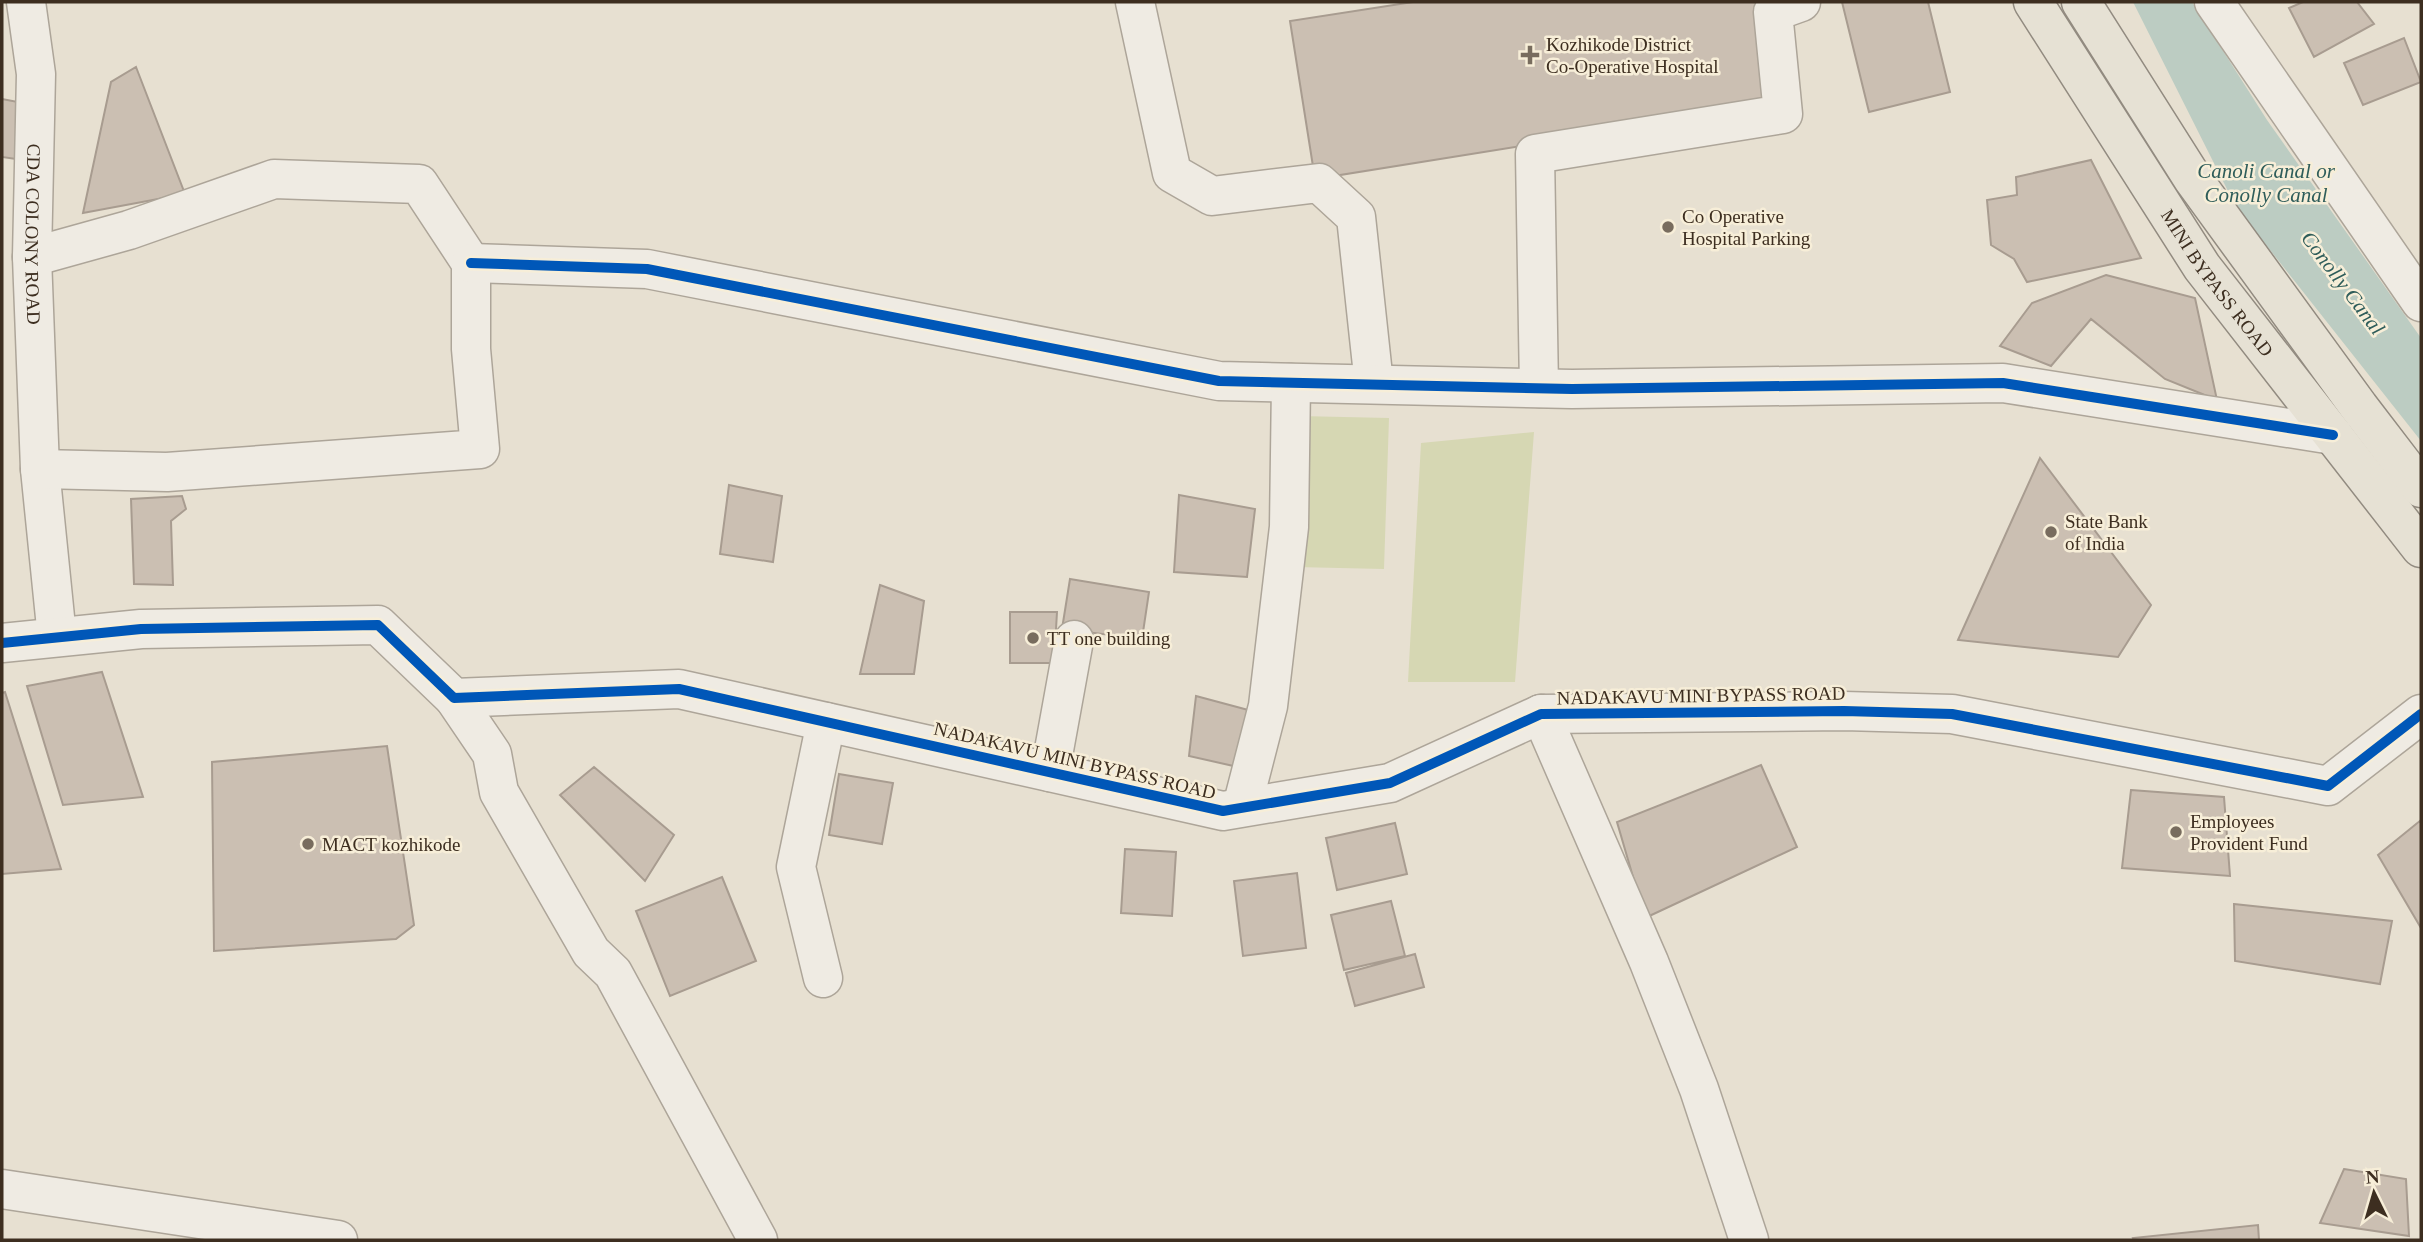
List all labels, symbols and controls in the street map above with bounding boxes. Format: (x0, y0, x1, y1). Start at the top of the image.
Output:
place label: Kozhikode District Co-Operative Hospital (1546, 34, 1719, 77)
marker: Kozhikode District Co-Operative Hospital (1520, 45, 1540, 65)
street label: CDA COLONY ROAD (21, 144, 45, 325)
water label: Canoli Canal or Conolly Canal (2197, 159, 2336, 207)
street label: MINI BYPASS ROAD (2157, 205, 2278, 361)
place label: Co Operative Hospital Parking (1682, 206, 1811, 249)
marker: Co Operative Hospital Parking (1660, 219, 1676, 235)
water label: Conolly Canal (2296, 227, 2390, 340)
place label: State Bank of India (2065, 511, 2148, 554)
marker: State Bank of India (2043, 524, 2059, 540)
place label: TT one building (1047, 628, 1171, 649)
marker: TT one building (1025, 630, 1041, 646)
street label: NADAKAVU MINI BYPASS ROAD (1556, 682, 1846, 709)
street label: NADAKAVU MINI BYPASS ROAD (932, 718, 1218, 803)
place label: Employees Provident Fund (2190, 811, 2308, 854)
marker: Employees Provident Fund (2168, 824, 2184, 840)
place label: MACT kozhikode (322, 834, 460, 855)
marker: MACT kozhikode (300, 836, 316, 852)
north arrow (2339, 1158, 2409, 1228)
text: N (2365, 1165, 2381, 1188)

